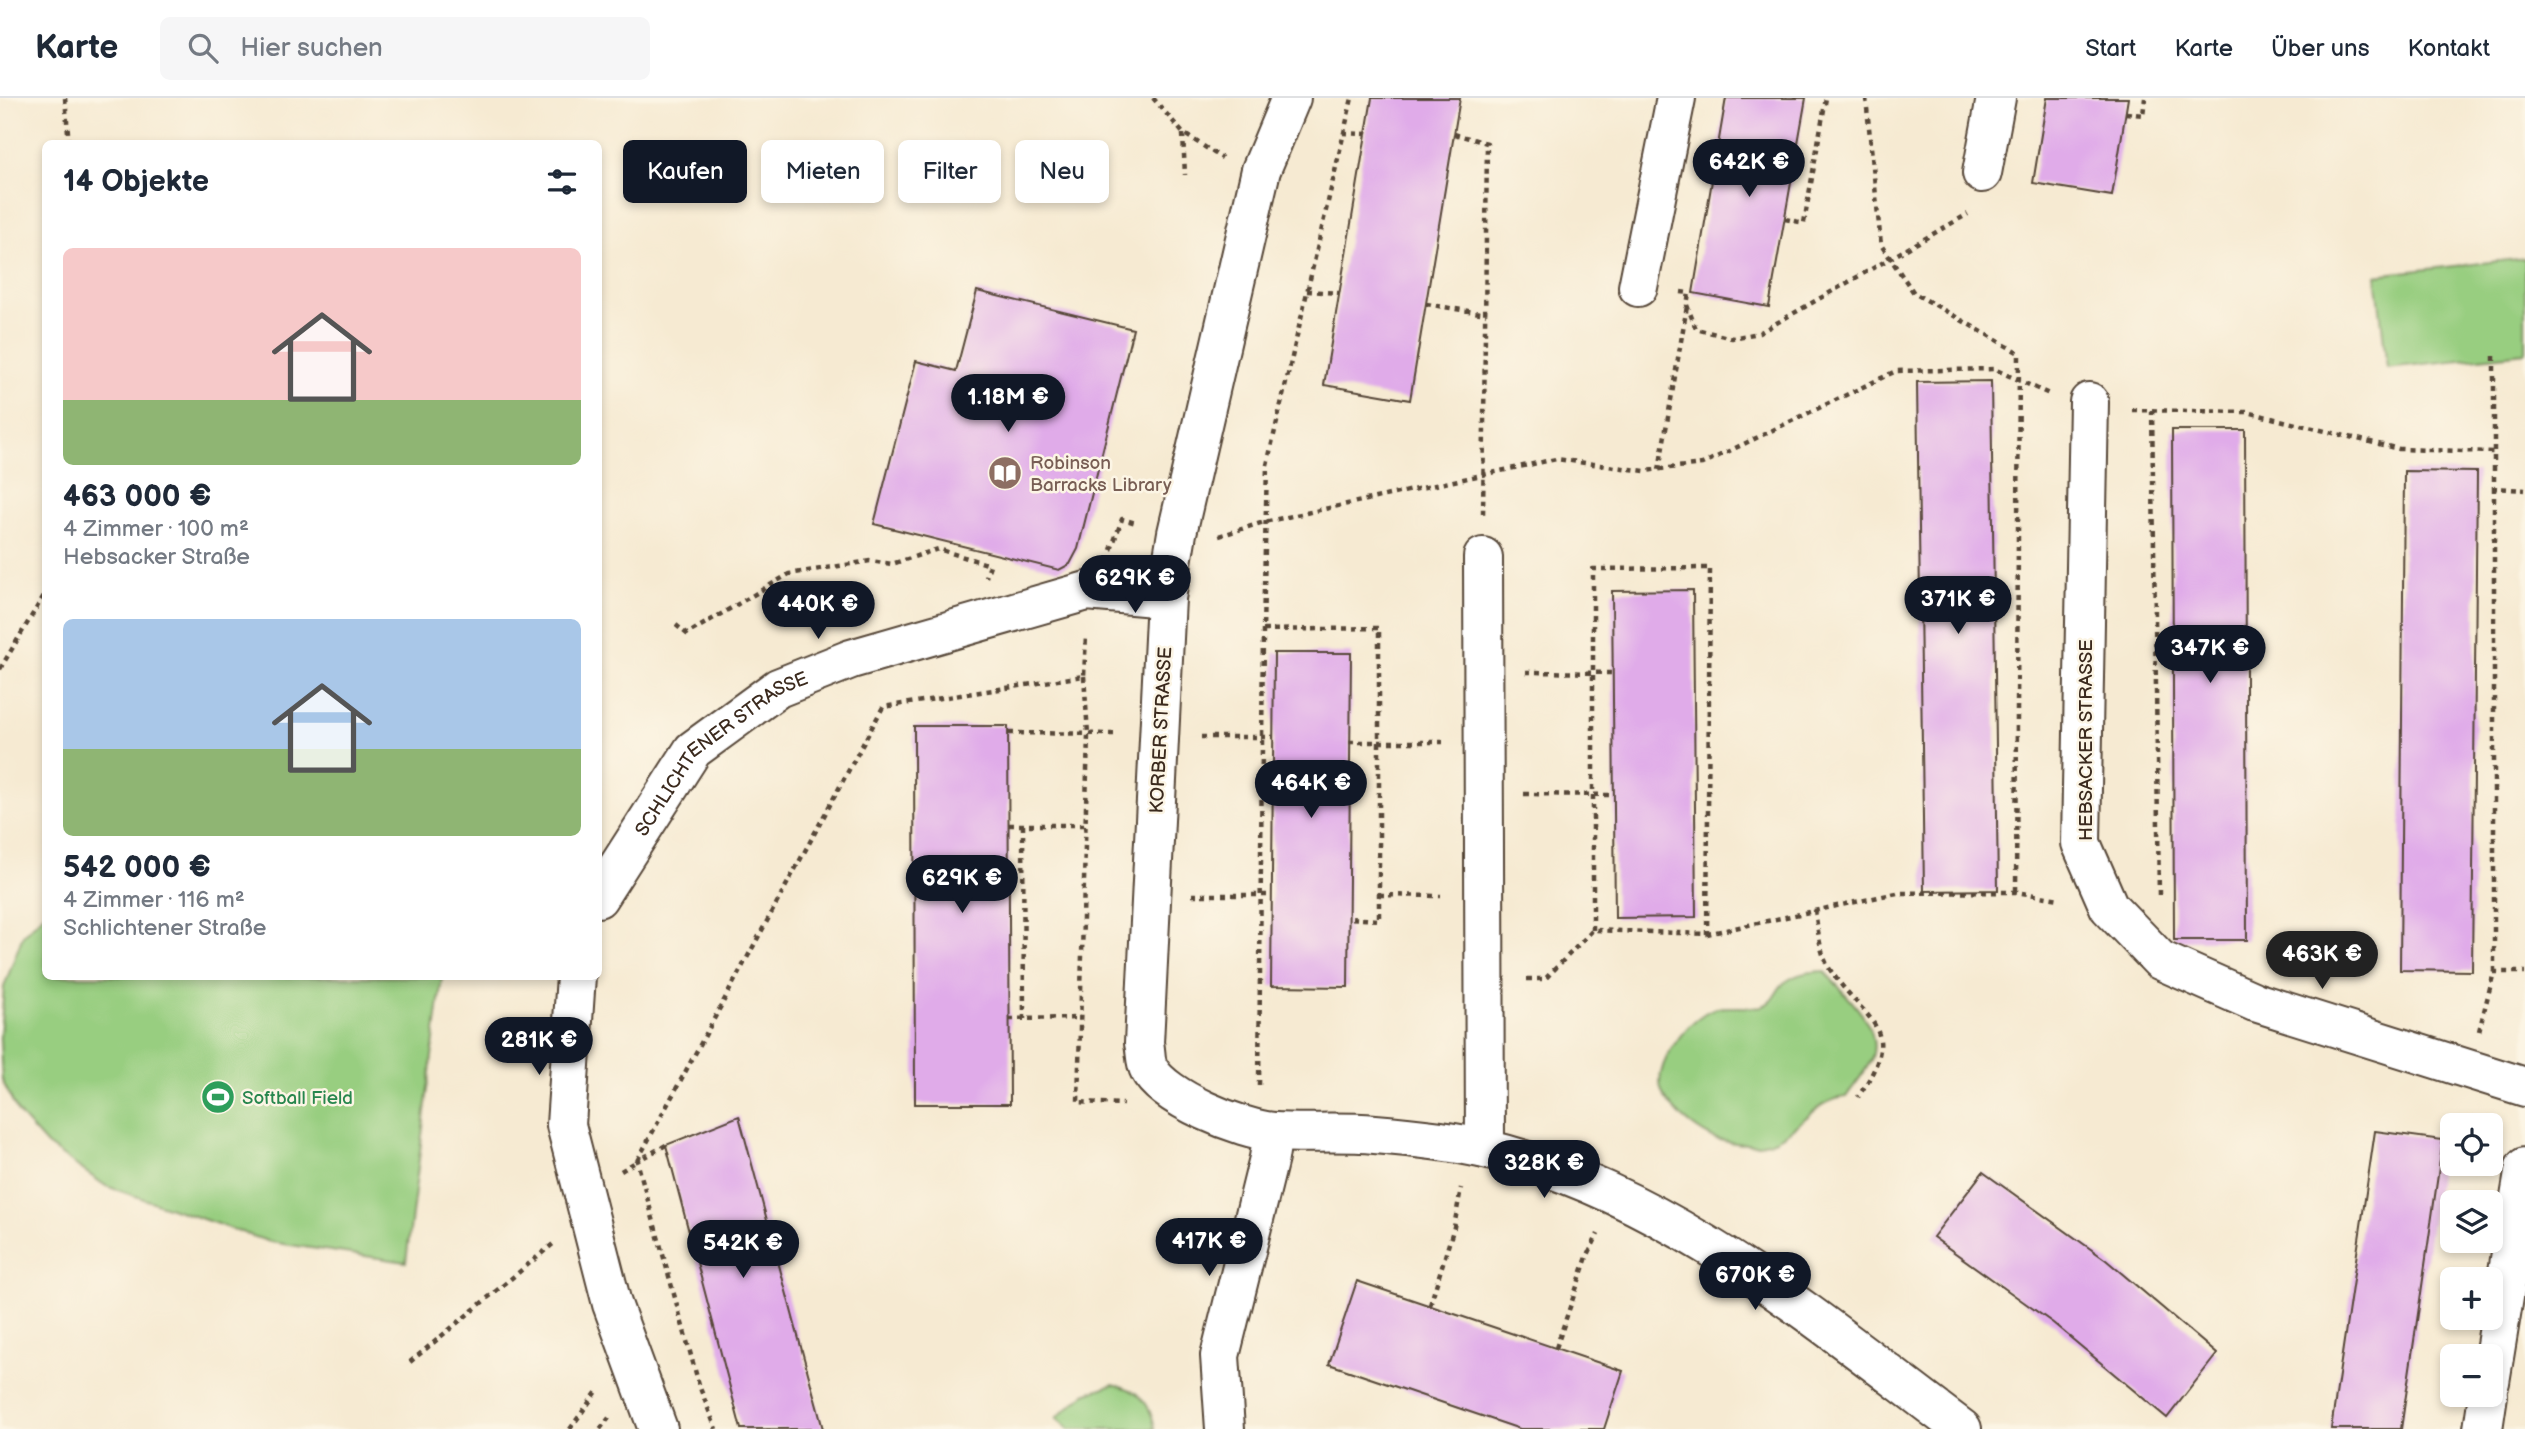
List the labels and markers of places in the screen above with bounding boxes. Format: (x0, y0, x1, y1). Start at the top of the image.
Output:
pin: 642K € (1692, 140, 1806, 199)
pin: 1.18M € (943, 374, 1073, 434)
place label: Robinson Barracks Library (1030, 452, 1172, 497)
library icon: Robinson Barracks Library (986, 454, 1024, 492)
pin: 629K € (1078, 556, 1192, 615)
pin: 371K € (1901, 576, 2015, 636)
pin: 440K € (761, 582, 875, 641)
pin: 347K € (2153, 626, 2267, 685)
pin: 464K € (1254, 760, 1368, 820)
pin: 629K € (905, 856, 1019, 915)
pin: 463K € (2265, 932, 2379, 991)
pin: 281K € (482, 1018, 596, 1077)
sports icon: Softball Field (199, 1078, 237, 1116)
place label: Softball Field (242, 1087, 353, 1110)
pin: 328K € (1487, 1140, 1601, 1200)
pin: 417K € (1152, 1218, 1266, 1278)
pin: 542K € (686, 1220, 800, 1280)
pin: 670K € (1698, 1252, 1812, 1312)

